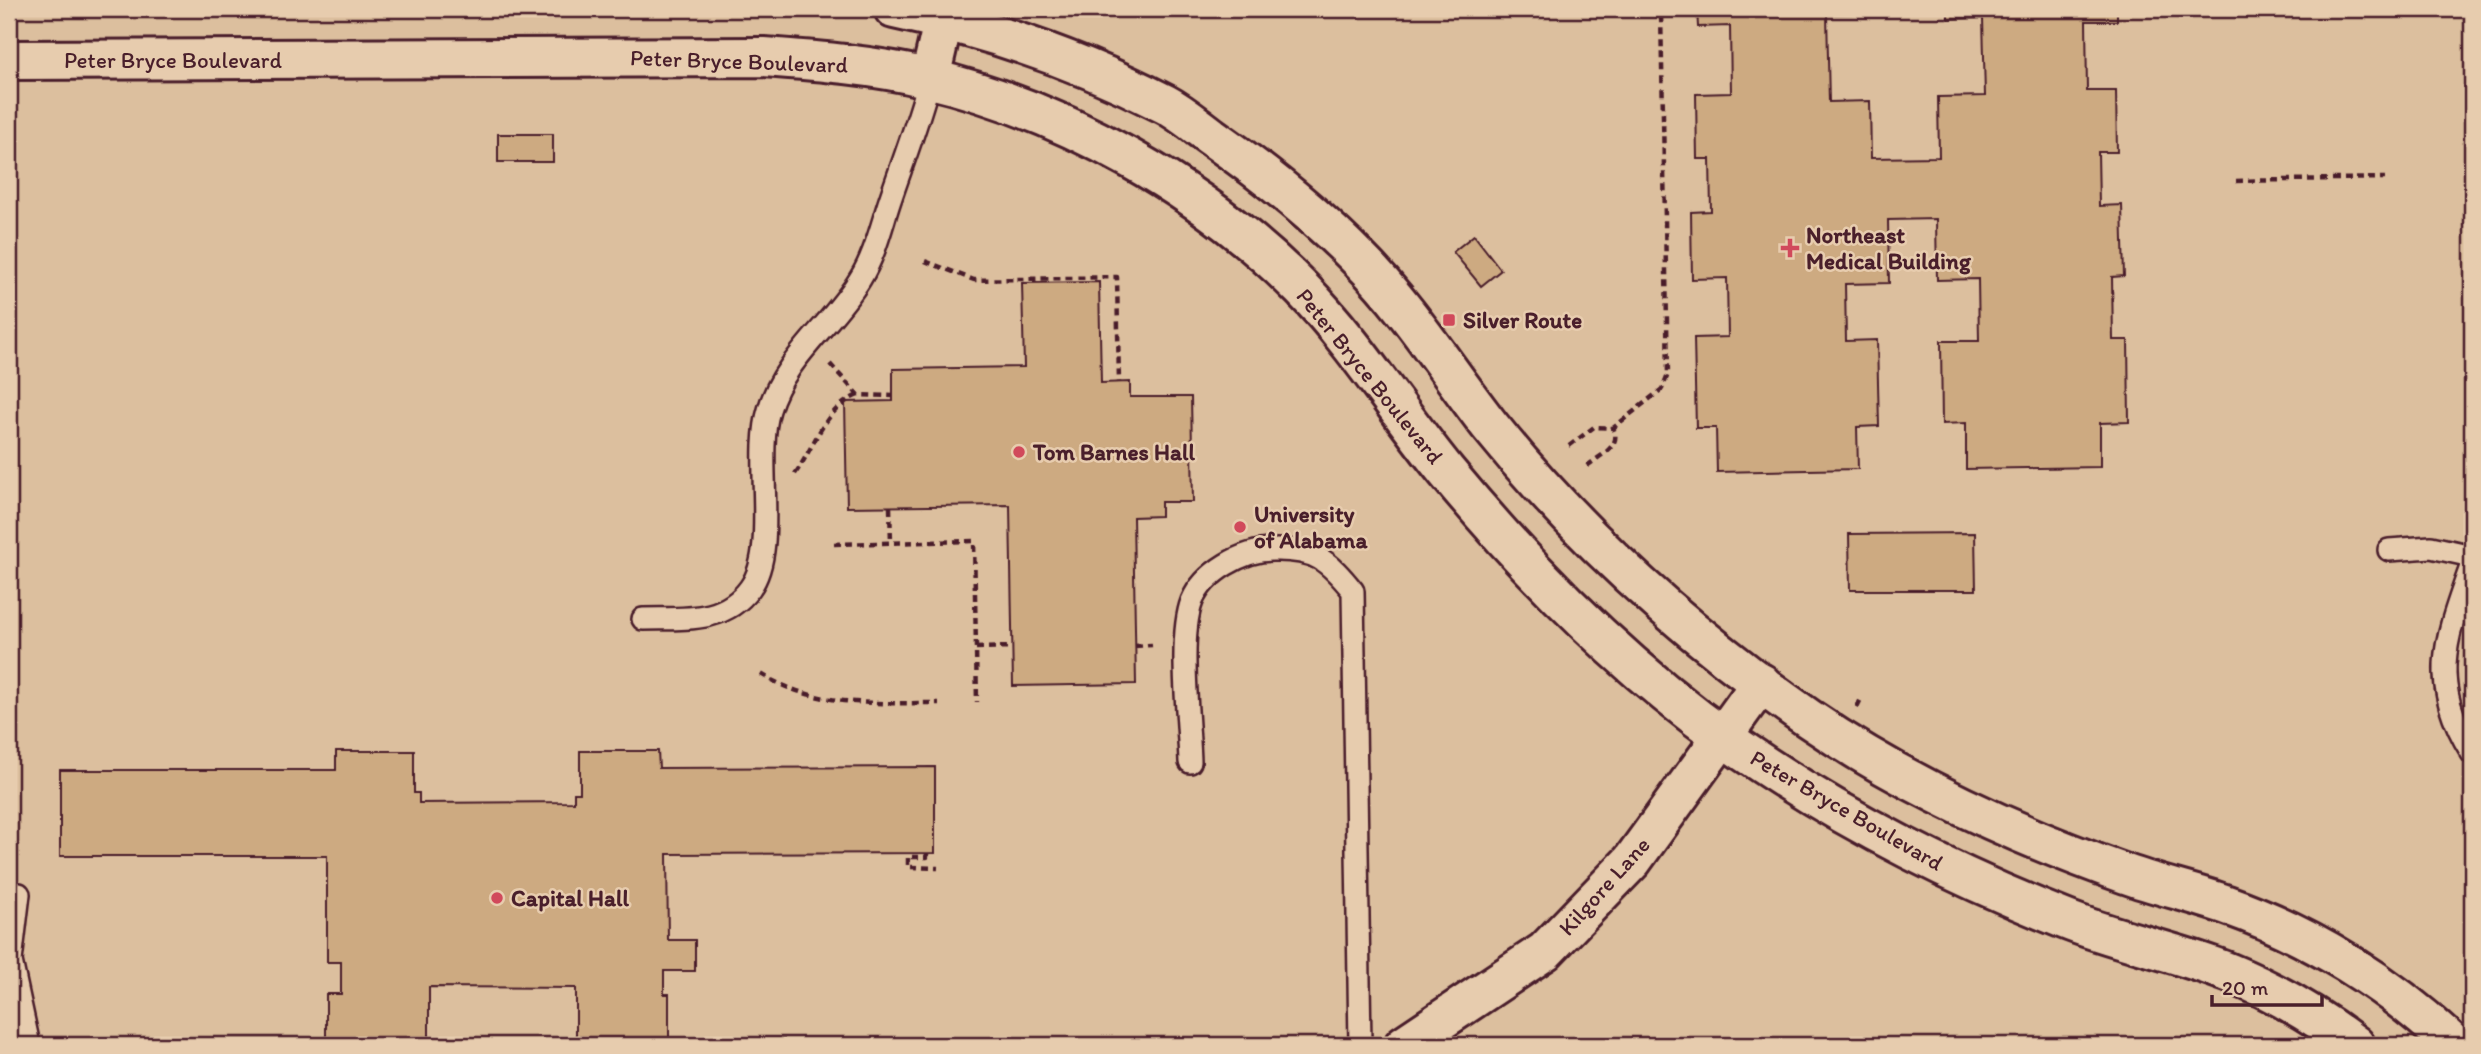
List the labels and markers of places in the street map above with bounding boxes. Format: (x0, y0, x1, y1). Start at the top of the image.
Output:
place label: Northeast Medical Building (1806, 221, 1972, 275)
marker: Northeast Medical Building (1780, 238, 1800, 258)
place label: Silver Route (1463, 306, 1582, 334)
marker: Silver Route (1441, 312, 1457, 328)
place label: Tom Barnes Hall (1032, 438, 1195, 466)
marker: Tom Barnes Hall (1011, 444, 1027, 460)
place label: University of Alabama (1254, 500, 1368, 554)
marker: University of Alabama (1232, 519, 1248, 535)
place label: Capital Hall (511, 884, 629, 912)
marker: Capital Hall (489, 890, 505, 906)

